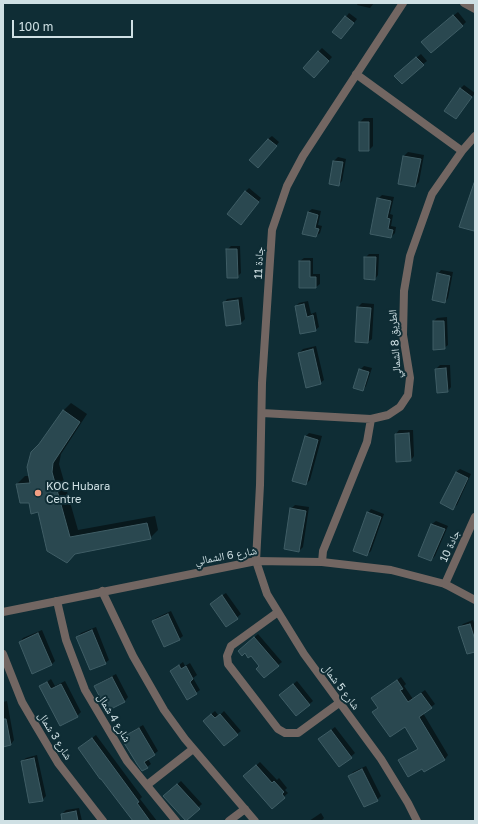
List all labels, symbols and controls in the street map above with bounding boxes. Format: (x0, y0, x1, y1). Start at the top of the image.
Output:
scale bar (14, 12, 135, 38)
text: 100 m (19, 19, 53, 34)
street label: جادة 11 (252, 247, 266, 279)
street label: الطريق 8 الشمالي (386, 309, 404, 379)
place label: KOC Hubara Centre (46, 480, 110, 506)
marker: KOC Hubara Centre (33, 488, 43, 498)
street label: جادة 10 (437, 528, 463, 564)
street label: شارع 6 الشمالي (194, 544, 258, 568)
street label: شارع 5 شمال (320, 662, 362, 712)
street label: شارع 4 شمال (94, 691, 134, 745)
street label: شارع 3 شمال (35, 710, 75, 762)

